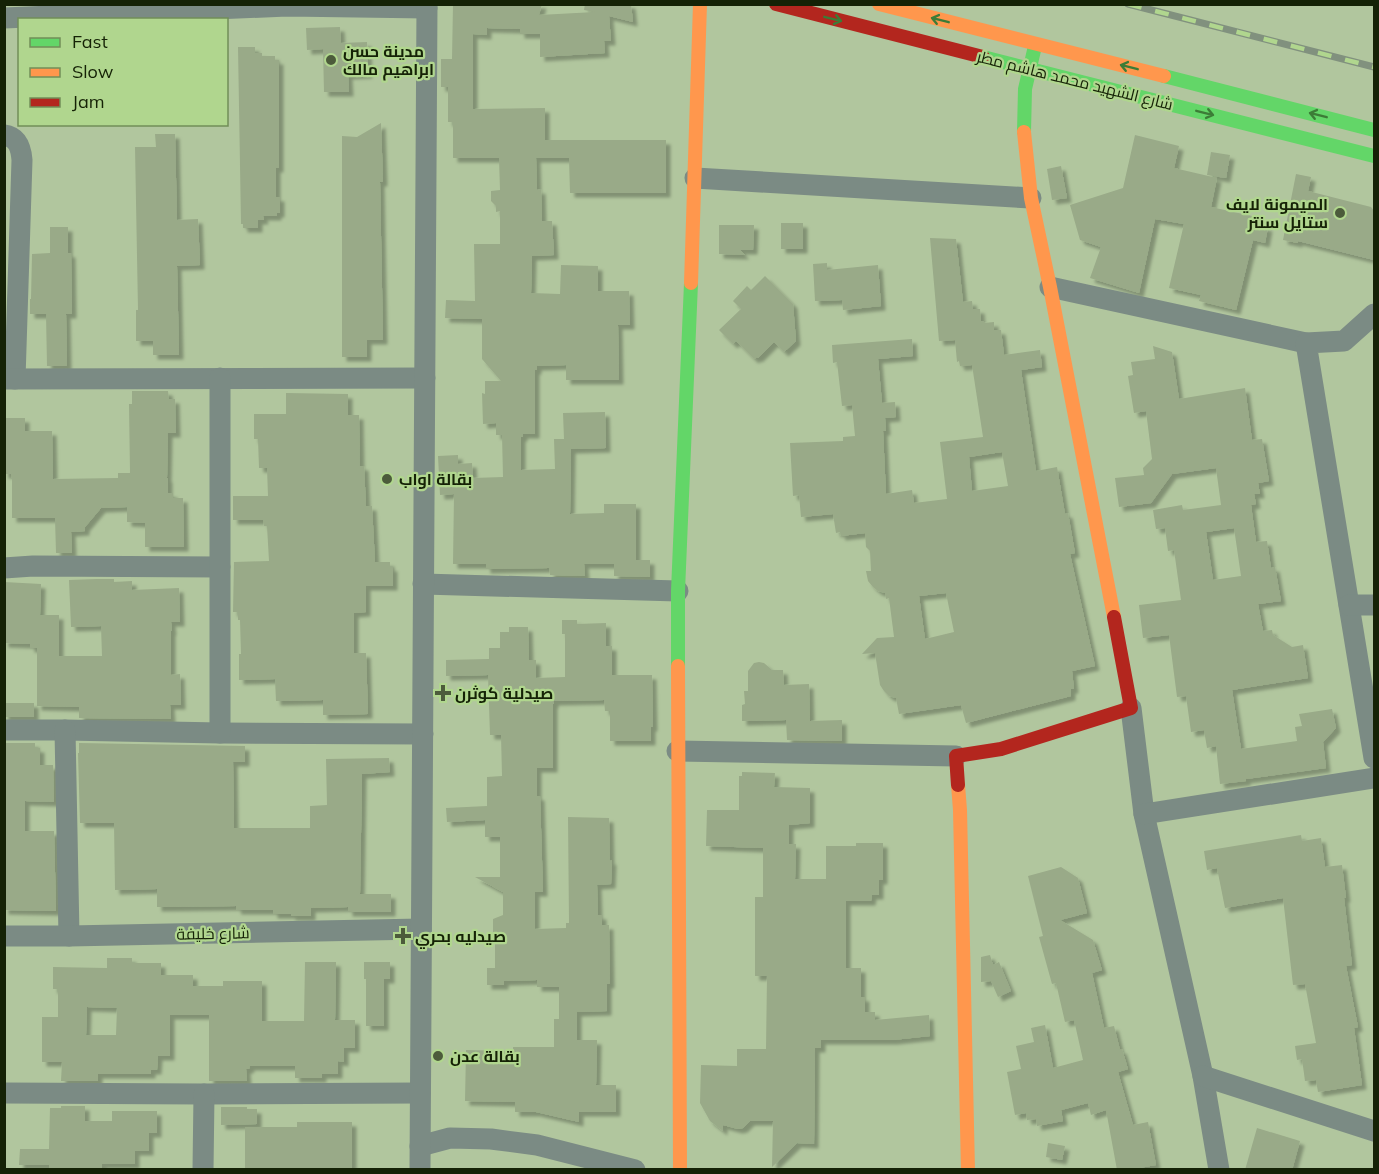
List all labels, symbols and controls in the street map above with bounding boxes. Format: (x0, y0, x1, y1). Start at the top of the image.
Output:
one-way arrow (823, 13, 842, 25)
one-way arrow (930, 13, 949, 25)
legend (18, 18, 228, 126)
text: Fast (72, 30, 108, 53)
place label: مدينة حسن ابراهيم مالك (343, 41, 434, 81)
street label: شارع الشهيد محمد هاشم مطر (973, 46, 1175, 116)
marker: مدينة حسن ابراهيم مالك (324, 53, 338, 67)
text: Slow (72, 60, 114, 83)
one-way arrow (1120, 61, 1139, 73)
text: Jam (72, 90, 105, 113)
one-way arrow (1195, 108, 1214, 120)
one-way arrow (1309, 109, 1328, 121)
place label: الميمونة لايف ستايل سنتر (1226, 194, 1328, 232)
marker: الميمونة لايف ستايل سنتر (1333, 206, 1347, 220)
place label: بقالة اواب (399, 469, 472, 489)
marker: بقالة اواب (380, 472, 394, 486)
place label: صيدلية كوثرن (455, 683, 553, 703)
marker: صيدلية كوثرن (436, 686, 450, 700)
street label: شارع خليفة (176, 922, 250, 946)
place label: صيدليه بحري (415, 926, 506, 949)
marker: صيدليه بحري (396, 929, 410, 943)
place label: بقالة عدن (450, 1046, 520, 1066)
marker: بقالة عدن (431, 1049, 445, 1063)

